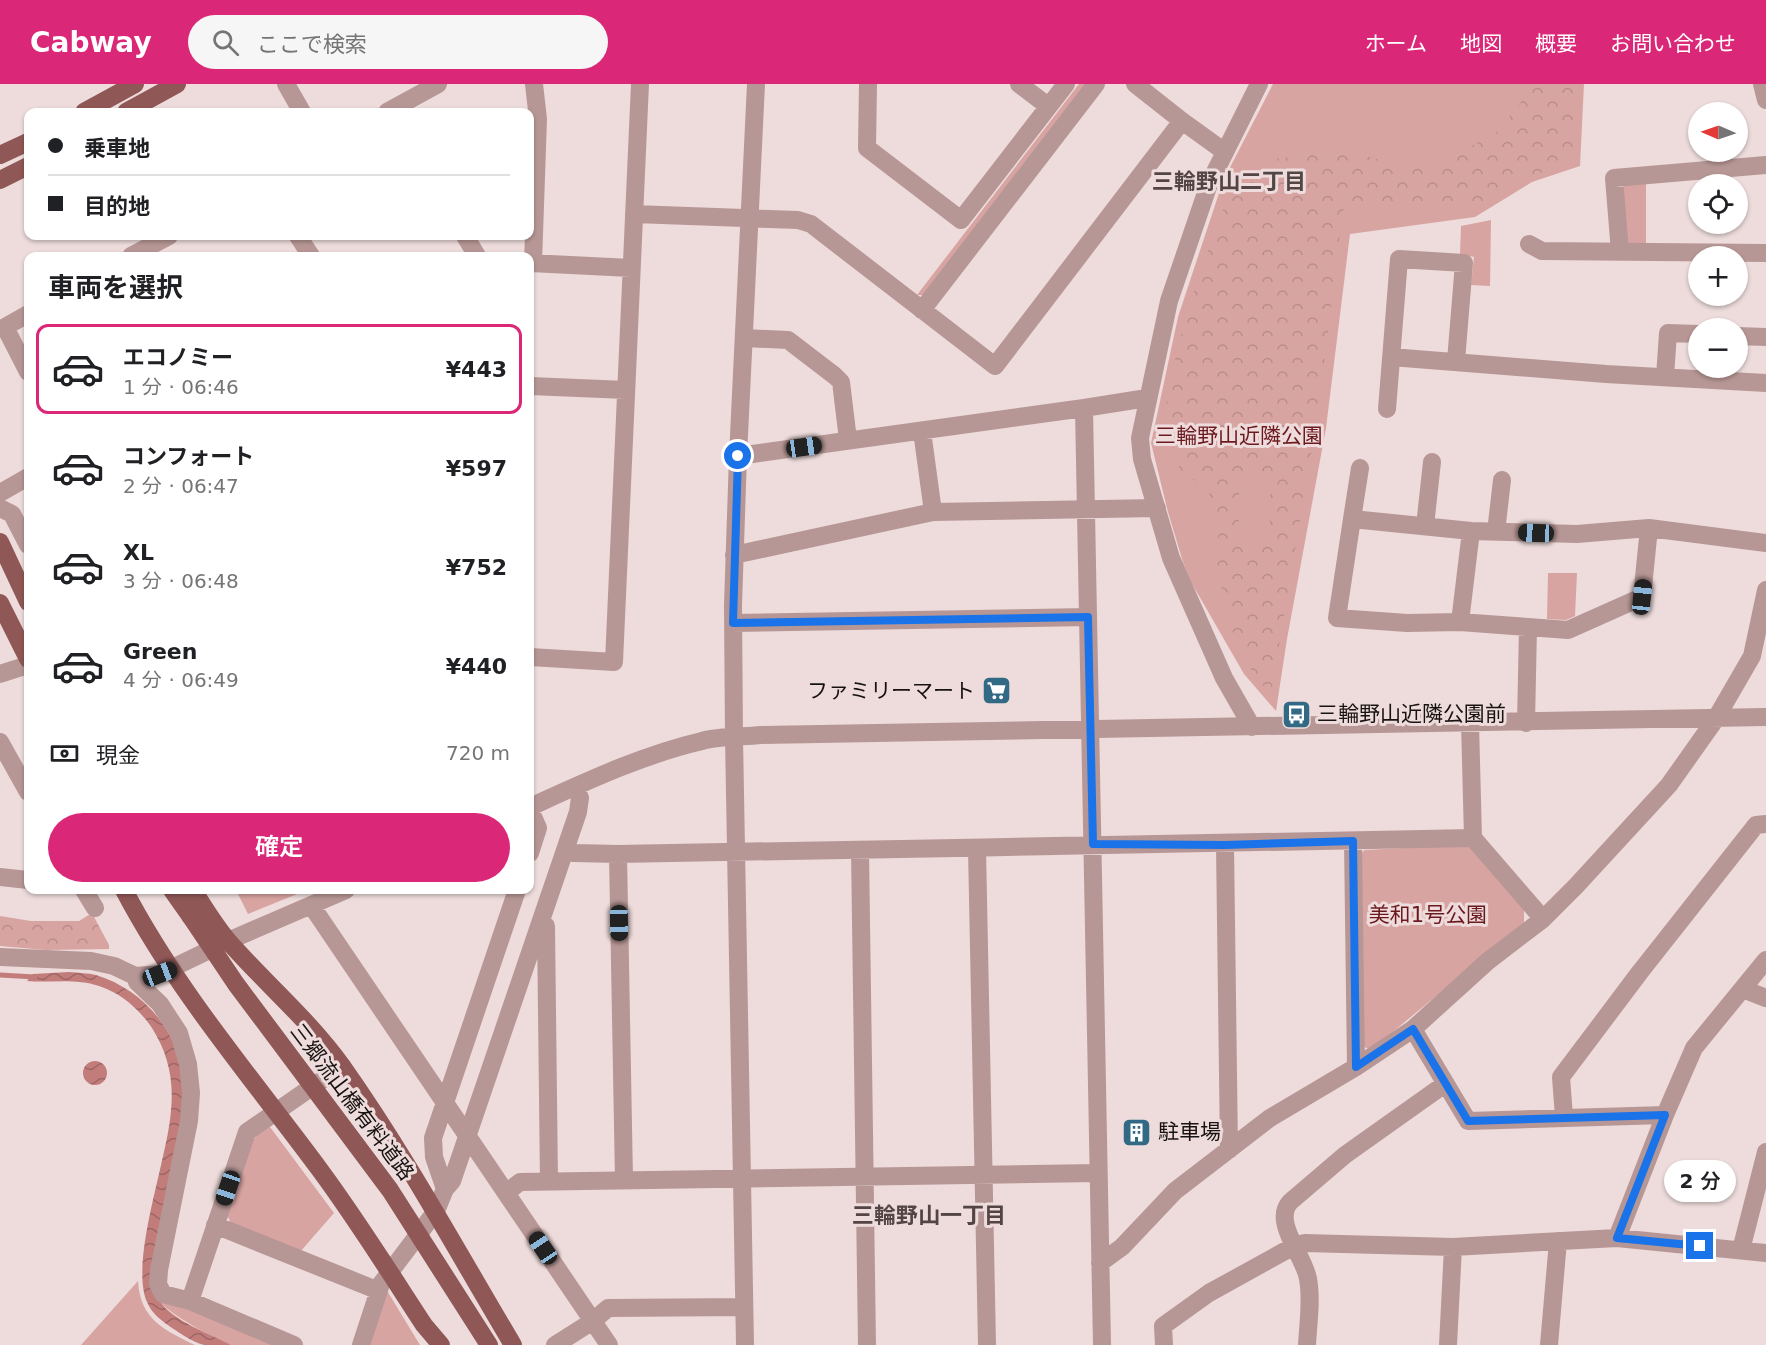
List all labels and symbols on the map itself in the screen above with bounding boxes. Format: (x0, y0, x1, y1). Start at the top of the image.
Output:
north arrow (1688, 102, 1748, 162)
district label: 三輪野山二丁目 (1152, 169, 1306, 194)
park label: 三輪野山近隣公園 (1155, 424, 1323, 448)
car (785, 436, 823, 458)
route start (724, 442, 751, 469)
car (1518, 523, 1554, 543)
car (1631, 578, 1653, 616)
supermarket icon: ファミリーマート (980, 675, 1012, 707)
place label: ファミリーマート (807, 679, 975, 703)
bus stop icon: 三輪野山近隣公園前 (1280, 698, 1312, 730)
place label: 三輪野山近隣公園前 (1317, 702, 1506, 726)
park label: 美和1号公園 (1369, 903, 1487, 927)
car (610, 905, 628, 941)
car (140, 959, 180, 989)
street label: 三郷流山橋有料道路 (286, 1019, 418, 1185)
building icon: 駐車場 (1121, 1116, 1153, 1148)
place label: 駐車場 (1158, 1120, 1221, 1144)
callout: 2 分 (1664, 1159, 1736, 1201)
car (214, 1168, 242, 1208)
district label: 三輪野山一丁目 (852, 1203, 1006, 1228)
car (525, 1228, 561, 1268)
route end (1686, 1232, 1713, 1259)

